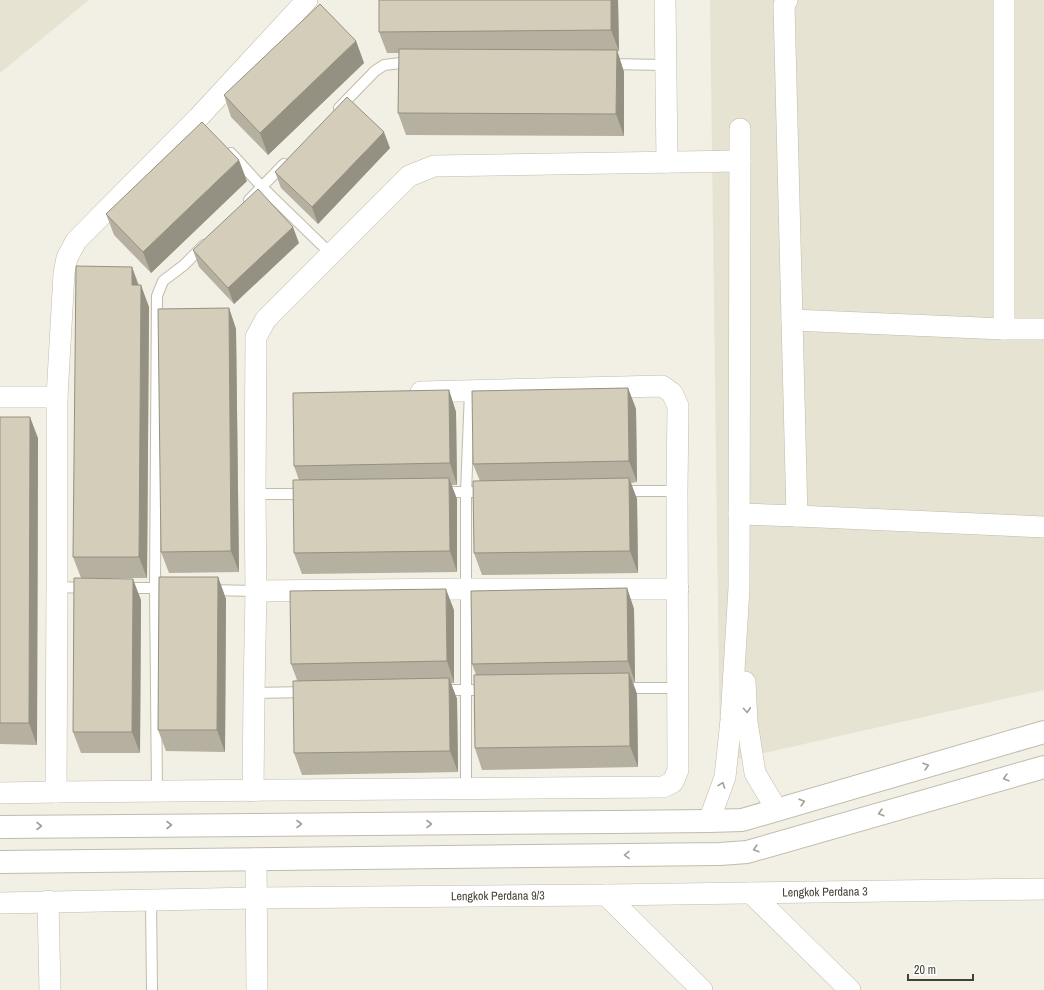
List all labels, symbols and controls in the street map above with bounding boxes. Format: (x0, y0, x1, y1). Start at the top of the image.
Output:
one-way arrow (742, 707, 751, 713)
one-way arrow (923, 762, 930, 771)
one-way arrow (1003, 773, 1010, 782)
one-way arrow (718, 781, 726, 788)
one-way arrow (798, 799, 805, 807)
one-way arrow (878, 808, 885, 817)
one-way arrow (296, 820, 302, 829)
one-way arrow (426, 820, 432, 828)
one-way arrow (166, 821, 172, 829)
one-way arrow (36, 822, 42, 830)
one-way arrow (753, 844, 760, 853)
one-way arrow (624, 851, 630, 859)
street label: Lengkok Perdana 3 (782, 883, 868, 901)
street label: Lengkok Perdana 9/3 (451, 888, 545, 904)
scale bar (908, 956, 973, 982)
text: 20 m (914, 962, 936, 978)

